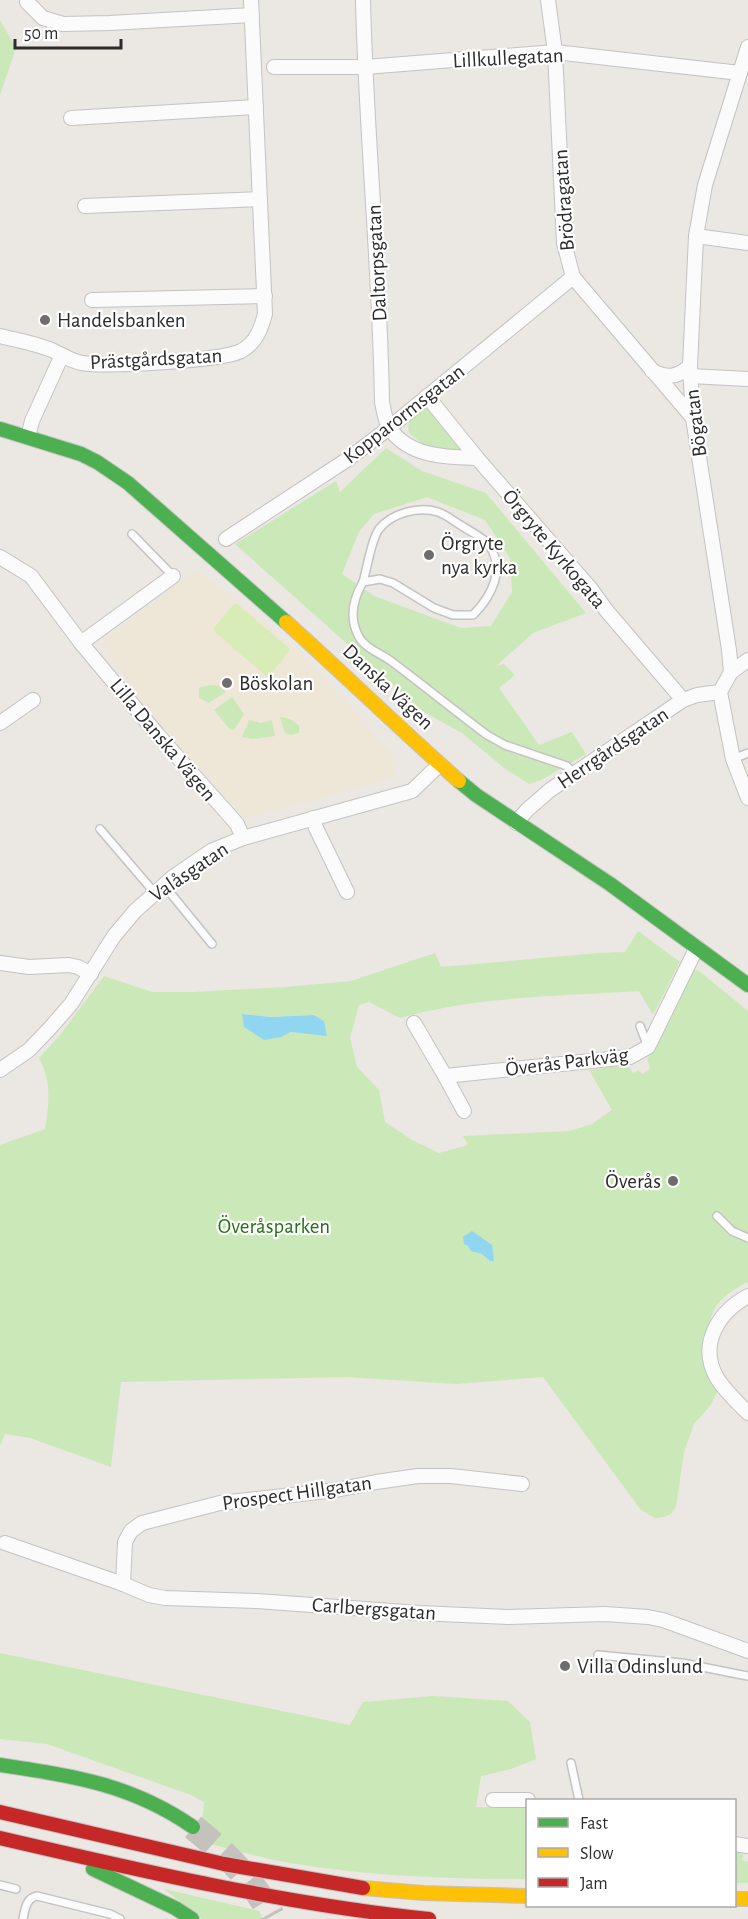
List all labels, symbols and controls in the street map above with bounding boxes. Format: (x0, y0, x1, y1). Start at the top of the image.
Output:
scale bar (15, 12, 122, 50)
text: 50 m (24, 25, 58, 43)
street label: Lillkullegatan (452, 45, 564, 71)
street label: Brödragatan (550, 148, 578, 252)
street label: Daltorpsgatan (363, 204, 391, 322)
place label: Handelsbanken (57, 310, 186, 331)
marker: Handelsbanken (38, 313, 52, 327)
street label: Prästgårdsgatan (89, 345, 223, 373)
street label: Kopparormsgatan (340, 360, 468, 468)
street label: Bögatan (681, 388, 711, 458)
street label: Örgryte Kyrkogata (498, 485, 611, 613)
place label: Örgryte nya kyrka (441, 532, 518, 578)
marker: Örgryte nya kyrka (422, 548, 436, 562)
street label: Danska Vägen (339, 640, 437, 734)
place label: Böskolan (239, 673, 313, 694)
street label: Lilla Danska Vägen (106, 675, 220, 805)
marker: Böskolan (220, 676, 234, 690)
street label: Herrgårdsgatan (554, 703, 672, 793)
street label: Valåsgatan (146, 838, 232, 906)
street label: Överås Parkväg (504, 1043, 631, 1080)
place label: Överås (605, 1170, 661, 1192)
marker: Överås (666, 1174, 680, 1188)
park label: Överåsparken (218, 1215, 330, 1237)
street label: Prospect Hillgatan (221, 1472, 373, 1514)
street label: Carlbergsgatan (311, 1594, 437, 1624)
place label: Villa Odinslund (577, 1656, 703, 1677)
marker: Villa Odinslund (558, 1659, 572, 1673)
legend (526, 1799, 736, 1907)
text: Fast (580, 1815, 608, 1833)
text: Slow (580, 1845, 613, 1863)
text: Jam (580, 1875, 608, 1893)

